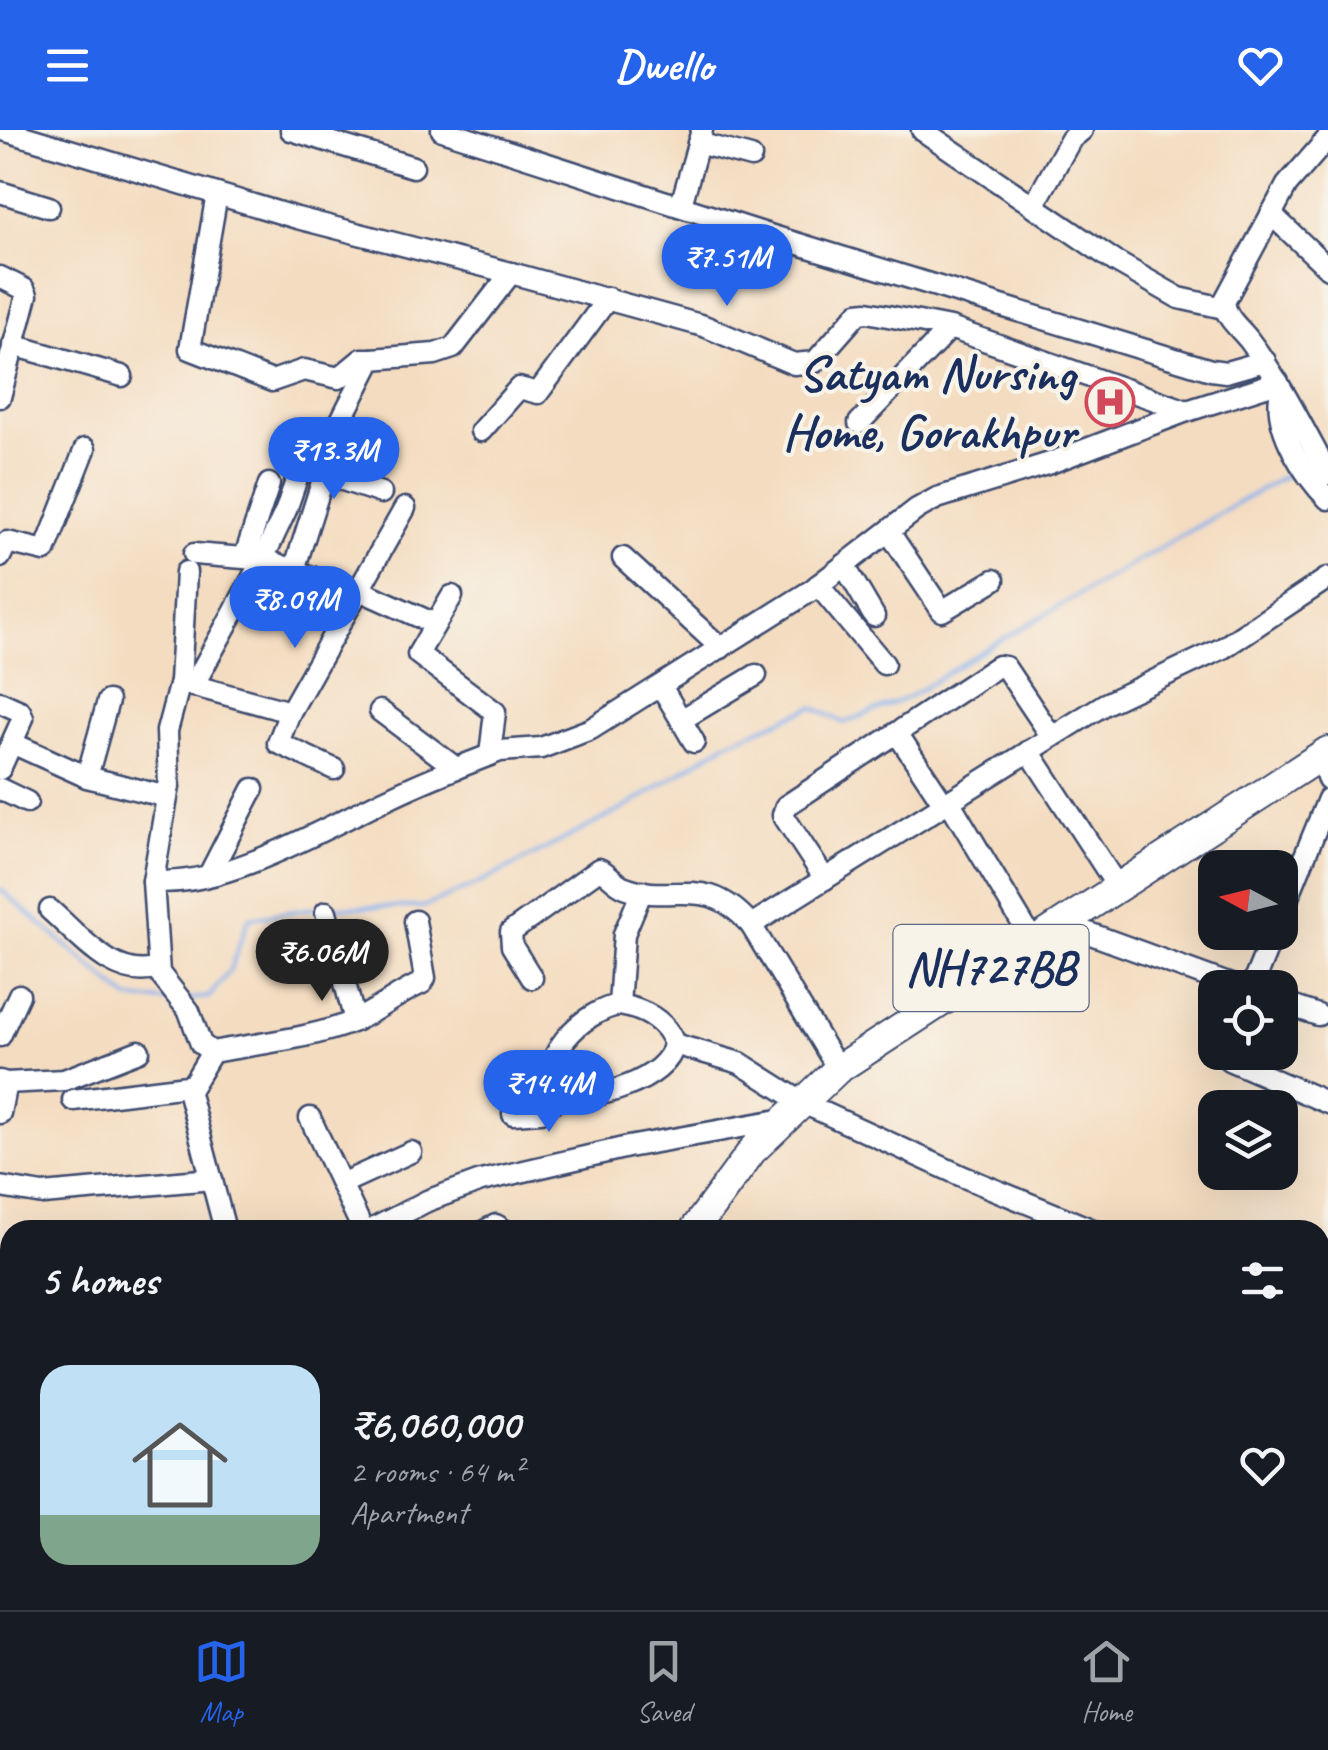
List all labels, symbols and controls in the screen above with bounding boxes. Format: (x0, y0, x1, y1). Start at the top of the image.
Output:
text: Dwello (615, 37, 713, 94)
icon: menu (40, 38, 95, 93)
icon: heart (1233, 38, 1288, 93)
pin: ₹7.51M (646, 224, 808, 309)
text: ₹7.51M (684, 236, 770, 277)
place label: Satyam Nursing Home, Gorakhpur (783, 342, 1080, 463)
hospital icon: Satyam Nursing Home, Gorakhpur (1084, 376, 1136, 428)
pin: ₹13.3M (253, 417, 415, 502)
text: ₹13.3M (290, 429, 378, 470)
pin: ₹8.09M (214, 566, 376, 651)
text: ₹8.09M (252, 578, 338, 619)
north arrow (1198, 850, 1298, 950)
map controls (1198, 850, 1298, 1190)
pin: ₹6.06M (241, 919, 403, 1004)
road number: NH727BB (894, 925, 1088, 1011)
text: ₹6.06M (278, 931, 366, 972)
button: locate (1198, 970, 1298, 1070)
pin: ₹14.4M (468, 1050, 630, 1135)
text: ₹14.4M (505, 1062, 593, 1103)
button: layers (1198, 1090, 1298, 1190)
icon: filters (1235, 1253, 1290, 1308)
text: 5 homes (40, 1254, 158, 1307)
text: ₹6,060,000 (350, 1398, 520, 1451)
icon: home (120, 1405, 240, 1525)
icon: heart (1235, 1438, 1290, 1493)
text: 2 rooms · 64 m² (350, 1451, 523, 1492)
text: Apartment (350, 1492, 468, 1533)
tab: Map (194, 1634, 249, 1729)
tab: Saved (636, 1634, 691, 1729)
tab: Home (1079, 1634, 1134, 1729)

